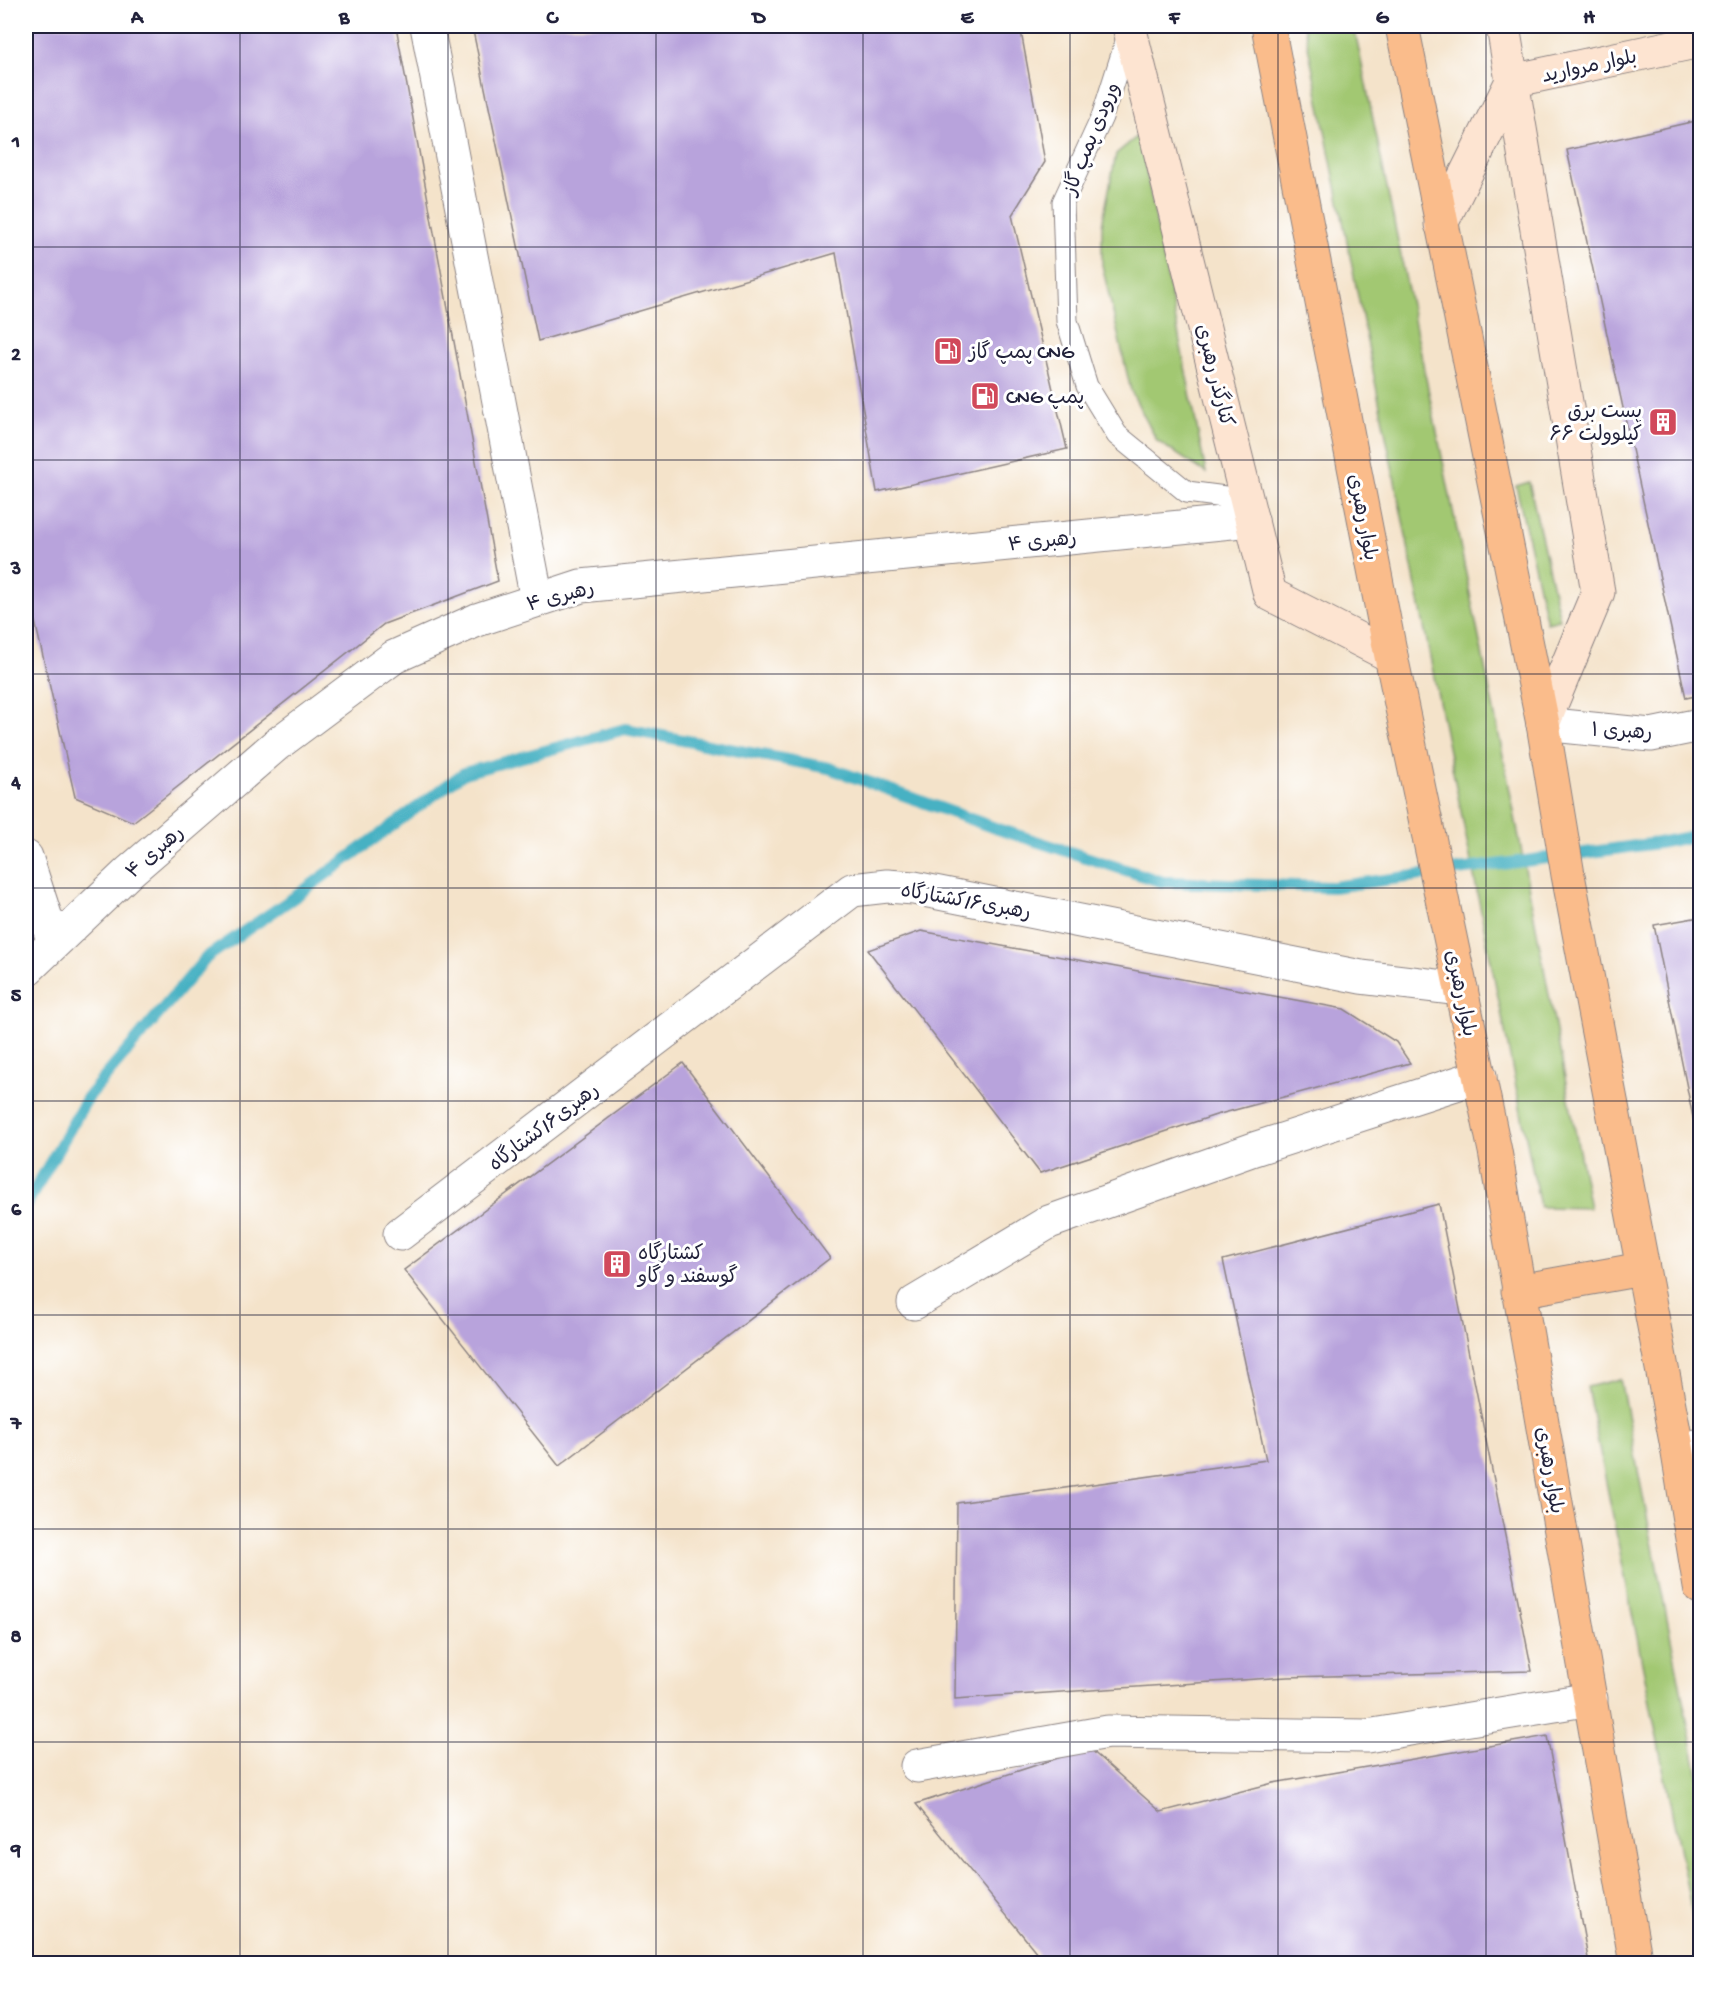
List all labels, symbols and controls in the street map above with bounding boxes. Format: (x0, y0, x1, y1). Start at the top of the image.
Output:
text: A (130, 8, 145, 31)
text: B (338, 8, 350, 31)
text: C (546, 8, 560, 31)
text: D (750, 8, 766, 31)
text: E (961, 8, 975, 31)
text: F (1168, 8, 1181, 31)
text: G (1376, 8, 1390, 31)
text: H (1583, 8, 1595, 31)
street label: بلوار مروارید (1540, 46, 1639, 90)
street label: ورودی پمپ گاز (1057, 79, 1126, 201)
text: 1 (11, 132, 20, 155)
street label: کنارگذر رهبری (1189, 321, 1239, 430)
fuel station icon: پمپ گاز CNG (932, 335, 964, 367)
place label: پمپ گاز CNG (967, 340, 1075, 366)
text: 2 (11, 345, 21, 368)
fuel station icon: CNG پمپ (969, 380, 1001, 412)
place label: CNG پمپ (1006, 388, 1084, 411)
place label: پست برق ۶۶ کیلوولت (1549, 402, 1642, 448)
building icon: پست برق ۶۶ کیلوولت (1647, 406, 1679, 438)
street label: بلوار رهبری (1341, 472, 1381, 563)
street label: رهبری ۴ (1007, 528, 1078, 559)
text: 3 (10, 559, 21, 582)
street label: رهبری ۴ (525, 578, 597, 618)
street label: رهبری ۱ (1591, 720, 1653, 747)
text: 4 (10, 773, 21, 796)
street label: رهبری ۴ (123, 822, 190, 885)
street label: رهبری۶/کشتارگاه (898, 878, 1033, 926)
street label: بلوار رهبری (1438, 948, 1480, 1039)
text: 5 (11, 986, 22, 1009)
street label: رهبری۶/کشتارگاه (484, 1078, 605, 1178)
text: 6 (11, 1200, 22, 1223)
place label: کشتارگاه گوسفند و گاو (636, 1241, 738, 1290)
building icon: کشتارگاه گوسفند و گاو (601, 1248, 633, 1280)
text: 7 (10, 1414, 23, 1437)
street label: بلوار رهبری (1529, 1425, 1567, 1516)
text: 8 (11, 1627, 22, 1650)
text: 9 (10, 1841, 21, 1864)

